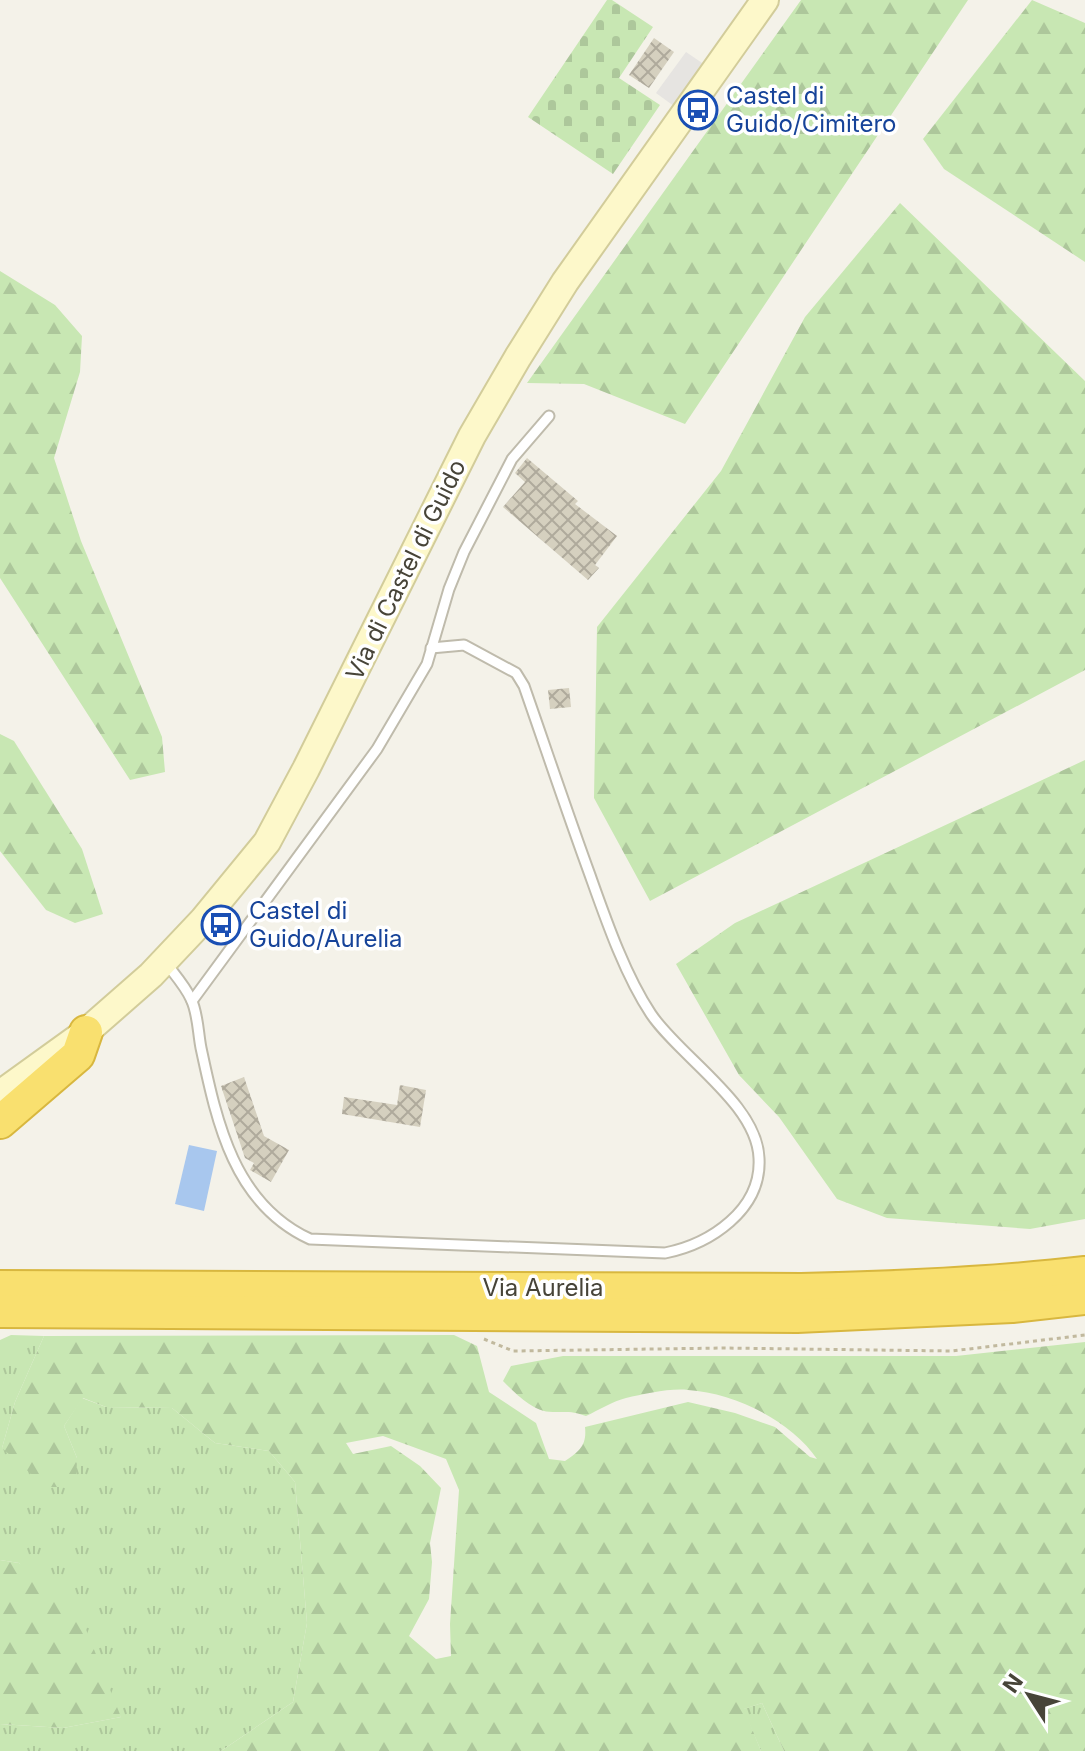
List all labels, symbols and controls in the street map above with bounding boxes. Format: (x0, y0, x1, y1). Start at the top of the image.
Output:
place label: Castel di Guido/Cimitero (726, 81, 896, 138)
bus stop icon: Castel di Guido/Cimitero (677, 89, 719, 131)
street label: Via di Castel di Guido (339, 455, 472, 685)
place label: Castel di Guido/Aurelia (249, 896, 403, 953)
bus stop icon: Castel di Guido/Aurelia (200, 904, 242, 946)
street label: Via Aurelia (482, 1273, 604, 1302)
north arrow (989, 1655, 1069, 1735)
text: N (997, 1669, 1028, 1698)

